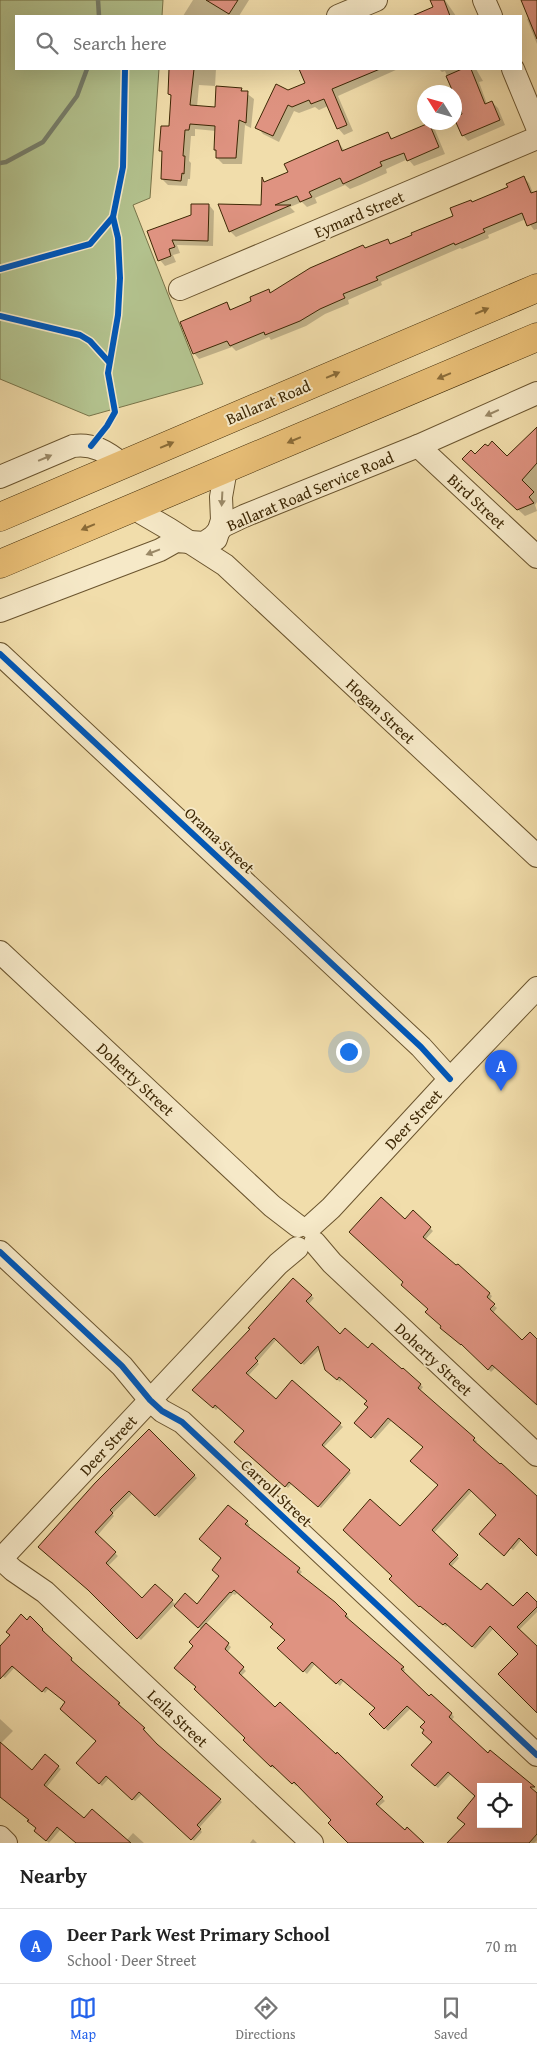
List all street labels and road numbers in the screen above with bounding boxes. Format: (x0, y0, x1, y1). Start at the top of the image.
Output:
street label: Eymard Street (310, 184, 408, 244)
street label: Ballarat Road (222, 373, 314, 431)
street label: Ballarat Road Service Road (223, 445, 398, 537)
street label: Bird Street (442, 467, 512, 535)
street label: Hogan Street (341, 672, 421, 750)
street label: Orama Street (180, 801, 261, 879)
street label: Doherty Street (92, 1037, 180, 1122)
street label: Deer Street (379, 1083, 448, 1155)
street label: Doherty Street (390, 1317, 478, 1402)
street label: Deer Street (74, 1409, 143, 1481)
street label: Carroll Street (236, 1453, 318, 1533)
street label: Leila Street (142, 1683, 214, 1753)

